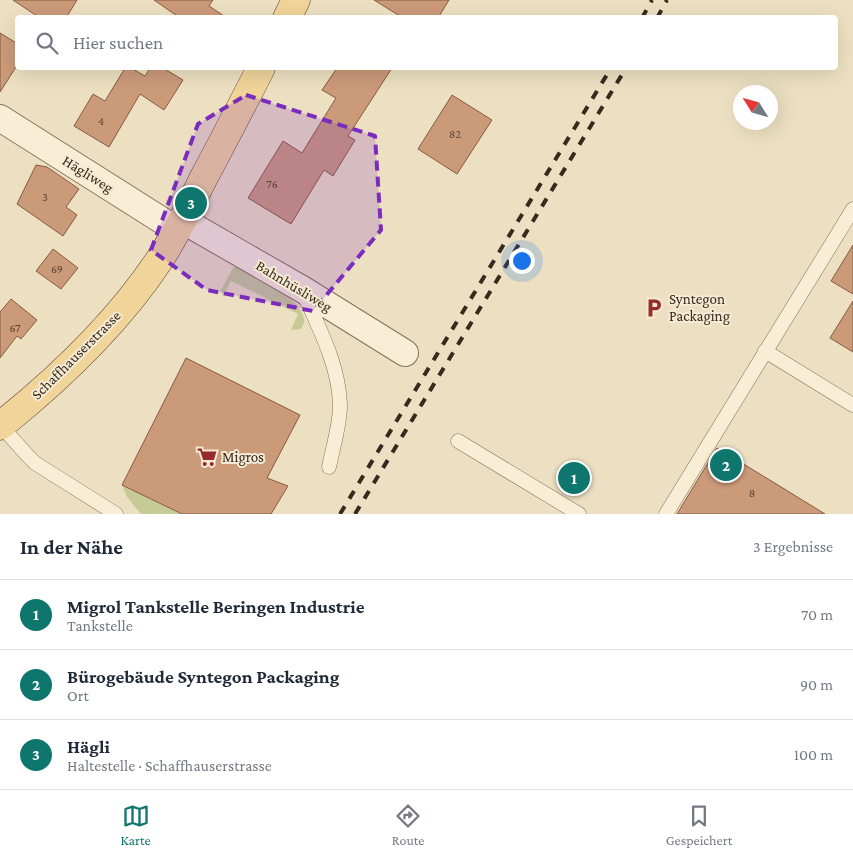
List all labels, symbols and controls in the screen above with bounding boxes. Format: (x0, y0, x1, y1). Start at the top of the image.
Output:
search box (15, 15, 838, 70)
icon: search (33, 29, 61, 57)
text: Hier suchen (73, 32, 163, 53)
north arrow (733, 85, 778, 130)
house number: 4 (98, 114, 104, 128)
house number: 82 (449, 127, 461, 141)
street label: Hägliweg (59, 152, 116, 197)
house number: 76 (266, 177, 278, 191)
pin: 3 (175, 184, 207, 222)
house number: 3 (42, 190, 48, 204)
your location (509, 248, 535, 274)
street label: Bahnhüsliweg (253, 257, 335, 316)
house number: 69 (51, 262, 63, 276)
place label: Syntegon Packaging (669, 291, 730, 325)
parking icon: Syntegon Packaging (643, 297, 665, 319)
street label: Schaffhauserstrasse (28, 307, 124, 403)
house number: 67 (9, 321, 21, 335)
supermarket icon: Migros (196, 446, 218, 468)
pin: 2 (710, 446, 742, 484)
place label: Migros (222, 449, 264, 466)
pin: 1 (558, 459, 590, 497)
house number: 8 (749, 486, 755, 500)
text: In der Nähe (20, 535, 123, 559)
text: 3 Ergebnisse (753, 538, 833, 555)
text: Migrol Tankstelle Beringen Industrie (67, 596, 365, 617)
text: 1 (33, 606, 39, 623)
text: 70 m (801, 606, 833, 623)
text: Tankstelle (67, 617, 133, 634)
text: Bürogebäude Syntegon Packaging (67, 666, 339, 687)
text: 2 (32, 676, 40, 693)
text: 90 m (800, 676, 833, 693)
text: Ort (67, 687, 89, 704)
text: Hägli (67, 736, 110, 757)
text: 3 (32, 746, 40, 763)
text: 100 m (794, 746, 833, 763)
text: Haltestelle · Schaffhauserstrasse (67, 757, 272, 774)
tab: Karte (121, 802, 151, 848)
tab: Route (392, 802, 425, 848)
tab: Gespeichert (666, 802, 732, 848)

